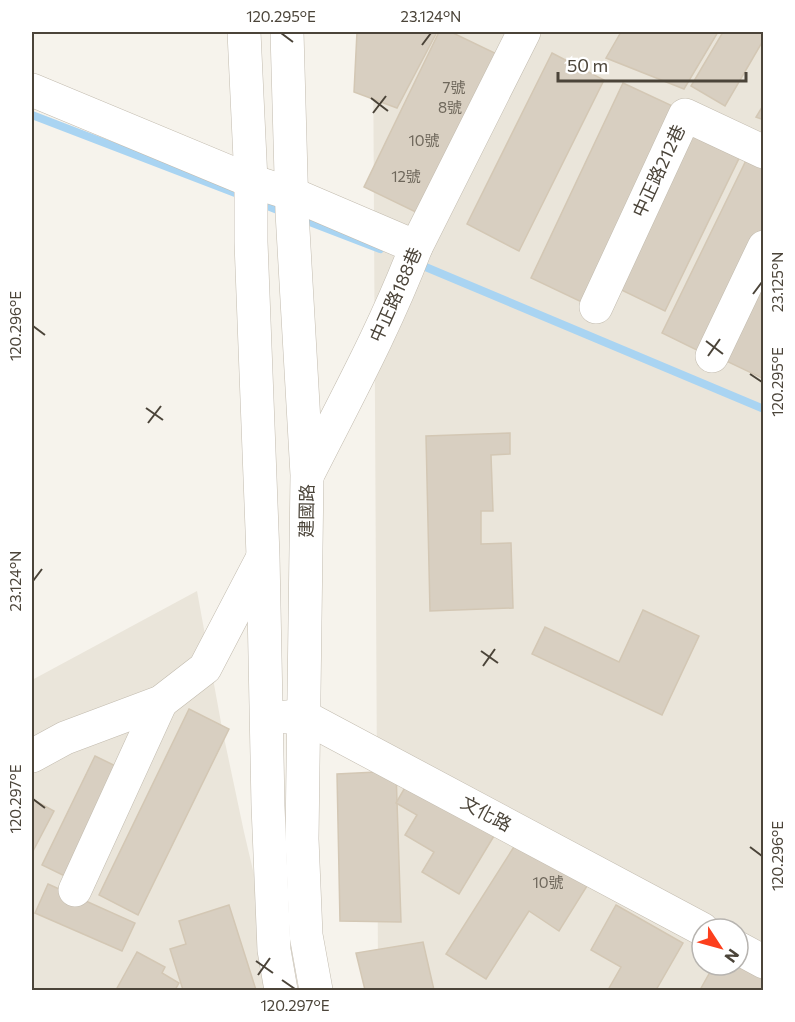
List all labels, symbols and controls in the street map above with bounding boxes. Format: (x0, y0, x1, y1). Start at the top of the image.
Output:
text: 120.295°E (246, 7, 316, 25)
text: 23.124°N (401, 7, 461, 25)
scale bar (558, 45, 746, 83)
text: 50 m (567, 54, 608, 76)
house number: 7號 (443, 78, 465, 96)
house number: 8號 (438, 98, 462, 116)
street label: 中正路212巷 (627, 121, 689, 220)
house number: 10號 (408, 131, 440, 149)
house number: 12號 (391, 167, 421, 185)
street label: 中正路188巷 (364, 244, 426, 345)
text: 23.125°N (768, 252, 786, 312)
text: 120.296°E (6, 291, 24, 361)
text: 120.295°E (768, 347, 786, 417)
street label: 建國路 (295, 484, 317, 538)
text: 23.124°N (6, 551, 24, 611)
text: 120.297°E (6, 764, 24, 834)
street label: 文化路 (457, 791, 515, 836)
text: 120.296°E (768, 821, 786, 891)
house number: 10號 (532, 873, 564, 891)
north arrow (690, 917, 750, 977)
text: N (721, 946, 744, 967)
text: 120.297°E (260, 996, 330, 1014)

